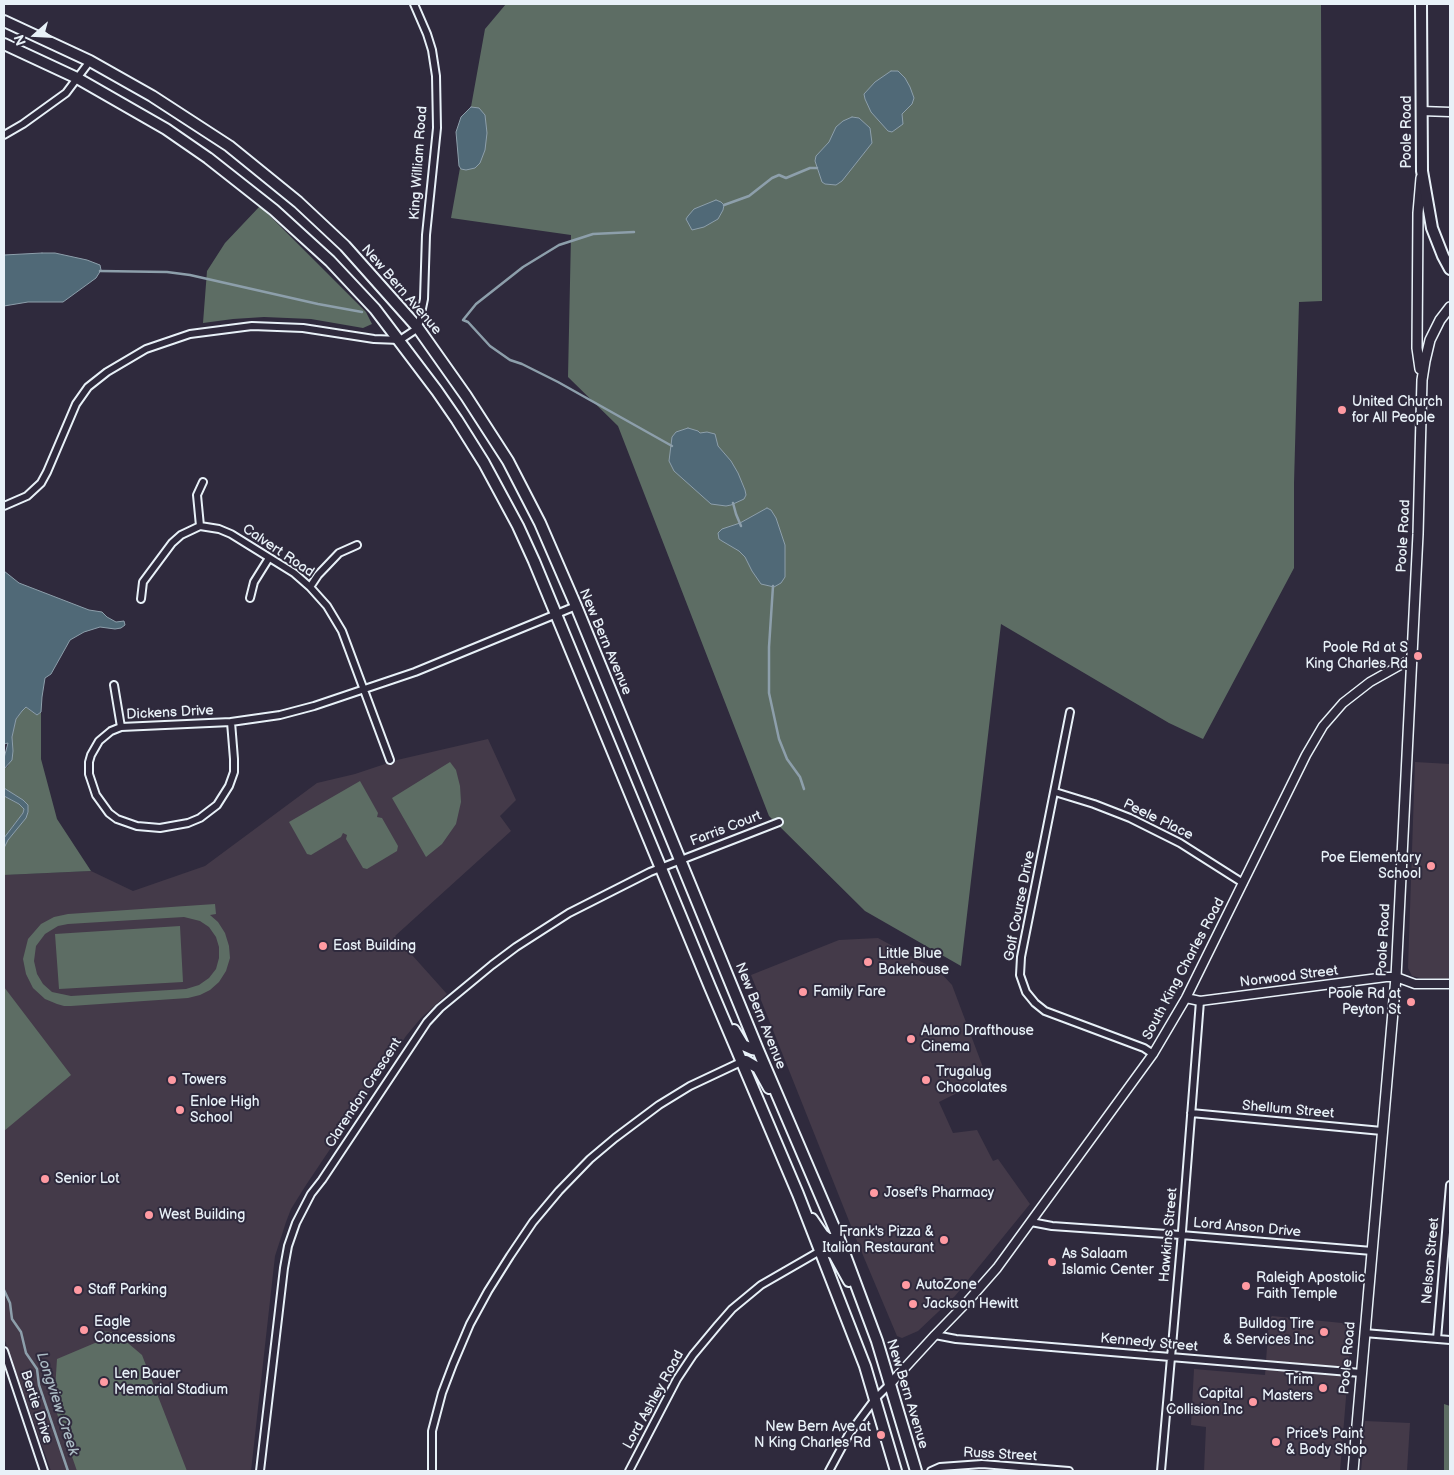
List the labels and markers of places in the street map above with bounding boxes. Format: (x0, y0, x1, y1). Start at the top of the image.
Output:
place label: United Church for All People (1352, 394, 1443, 427)
marker: United Church for All People (1336, 404, 1348, 416)
place label: Poole Rd at S King Charles Rd (1305, 640, 1408, 672)
marker: Poole Rd at S King Charles Rd (1412, 650, 1424, 662)
place label: Poe Elementary School (1321, 850, 1421, 882)
marker: Poe Elementary School (1425, 860, 1437, 872)
place label: East Building (333, 938, 416, 954)
marker: East Building (317, 940, 329, 952)
place label: Little Blue Bakehouse (878, 946, 949, 979)
marker: Little Blue Bakehouse (862, 956, 874, 968)
place label: Family Fare (813, 984, 886, 1000)
marker: Family Fare (797, 986, 809, 998)
place label: Poole Rd at Peyton St (1328, 986, 1401, 1019)
marker: Poole Rd at Peyton St (1405, 996, 1417, 1008)
place label: Alamo Drafthouse Cinema (921, 1023, 1034, 1056)
marker: Alamo Drafthouse Cinema (905, 1033, 917, 1045)
place label: Trugalug Chocolates (936, 1064, 1007, 1096)
place label: Towers (182, 1072, 226, 1088)
marker: Towers (166, 1074, 178, 1086)
marker: Trugalug Chocolates (920, 1074, 932, 1086)
place label: Enloe High School (190, 1094, 260, 1126)
marker: Enloe High School (174, 1104, 186, 1116)
place label: Senior Lot (55, 1171, 119, 1187)
marker: Senior Lot (39, 1173, 51, 1185)
place label: Josef's Pharmacy (884, 1185, 994, 1201)
marker: Josef's Pharmacy (868, 1187, 880, 1199)
place label: West Building (159, 1207, 245, 1223)
marker: West Building (143, 1209, 155, 1221)
place label: Frank's Pizza & Italian Restaurant (822, 1224, 934, 1256)
marker: Frank's Pizza & Italian Restaurant (938, 1234, 950, 1246)
place label: As Salaam Islamic Center (1062, 1246, 1154, 1278)
marker: As Salaam Islamic Center (1046, 1256, 1058, 1268)
place label: Raleigh Apostolic Faith Temple (1256, 1270, 1365, 1302)
place label: AutoZone (916, 1277, 977, 1293)
marker: AutoZone (900, 1279, 912, 1291)
marker: Raleigh Apostolic Faith Temple (1240, 1280, 1252, 1292)
place label: Staff Parking (88, 1282, 167, 1298)
marker: Staff Parking (72, 1284, 84, 1296)
place label: Jackson Hewitt (923, 1296, 1019, 1312)
marker: Jackson Hewitt (907, 1298, 919, 1310)
place label: Eagle Concessions (94, 1314, 175, 1346)
place label: Bulldog Tire & Services Inc (1223, 1316, 1314, 1348)
marker: Eagle Concessions (78, 1324, 90, 1336)
marker: Bulldog Tire & Services Inc (1318, 1326, 1330, 1338)
place label: Len Bauer Memorial Stadium (114, 1366, 228, 1398)
place label: Trim Masters (1262, 1372, 1313, 1404)
marker: Len Bauer Memorial Stadium (98, 1376, 110, 1388)
marker: Trim Masters (1317, 1382, 1329, 1394)
place label: Capital Collision Inc (1166, 1386, 1243, 1418)
marker: Capital Collision Inc (1247, 1396, 1259, 1408)
place label: New Bern Ave at N King Charles Rd (754, 1419, 871, 1451)
place label: Price's Paint & Body Shop (1286, 1426, 1367, 1458)
marker: New Bern Ave at N King Charles Rd (875, 1429, 887, 1441)
marker: Price's Paint & Body Shop (1270, 1436, 1282, 1448)

